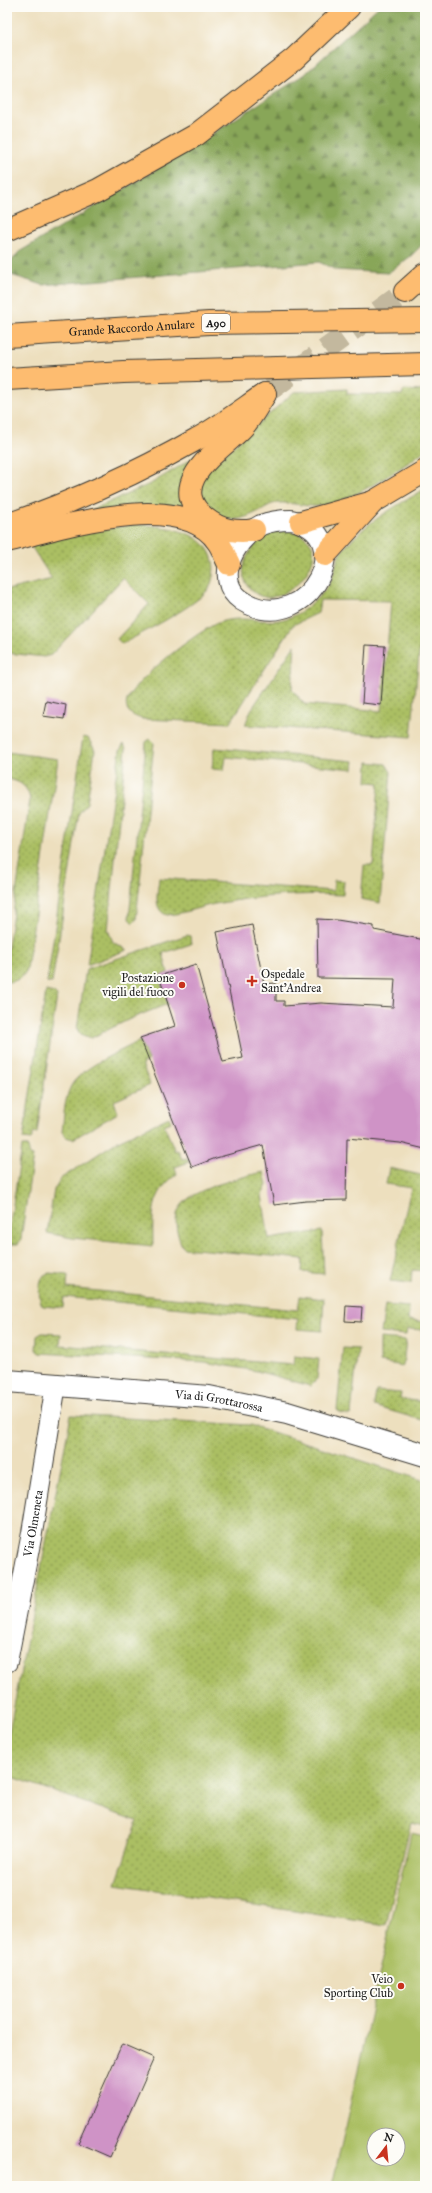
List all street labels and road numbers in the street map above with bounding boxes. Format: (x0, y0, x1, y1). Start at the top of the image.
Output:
road number: A90 (202, 314, 230, 332)
street label: Grande Raccordo Anulare (68, 317, 195, 339)
street label: Via di Grottarossa (174, 1387, 265, 1415)
street label: Via Olmeneta (20, 1488, 46, 1559)

